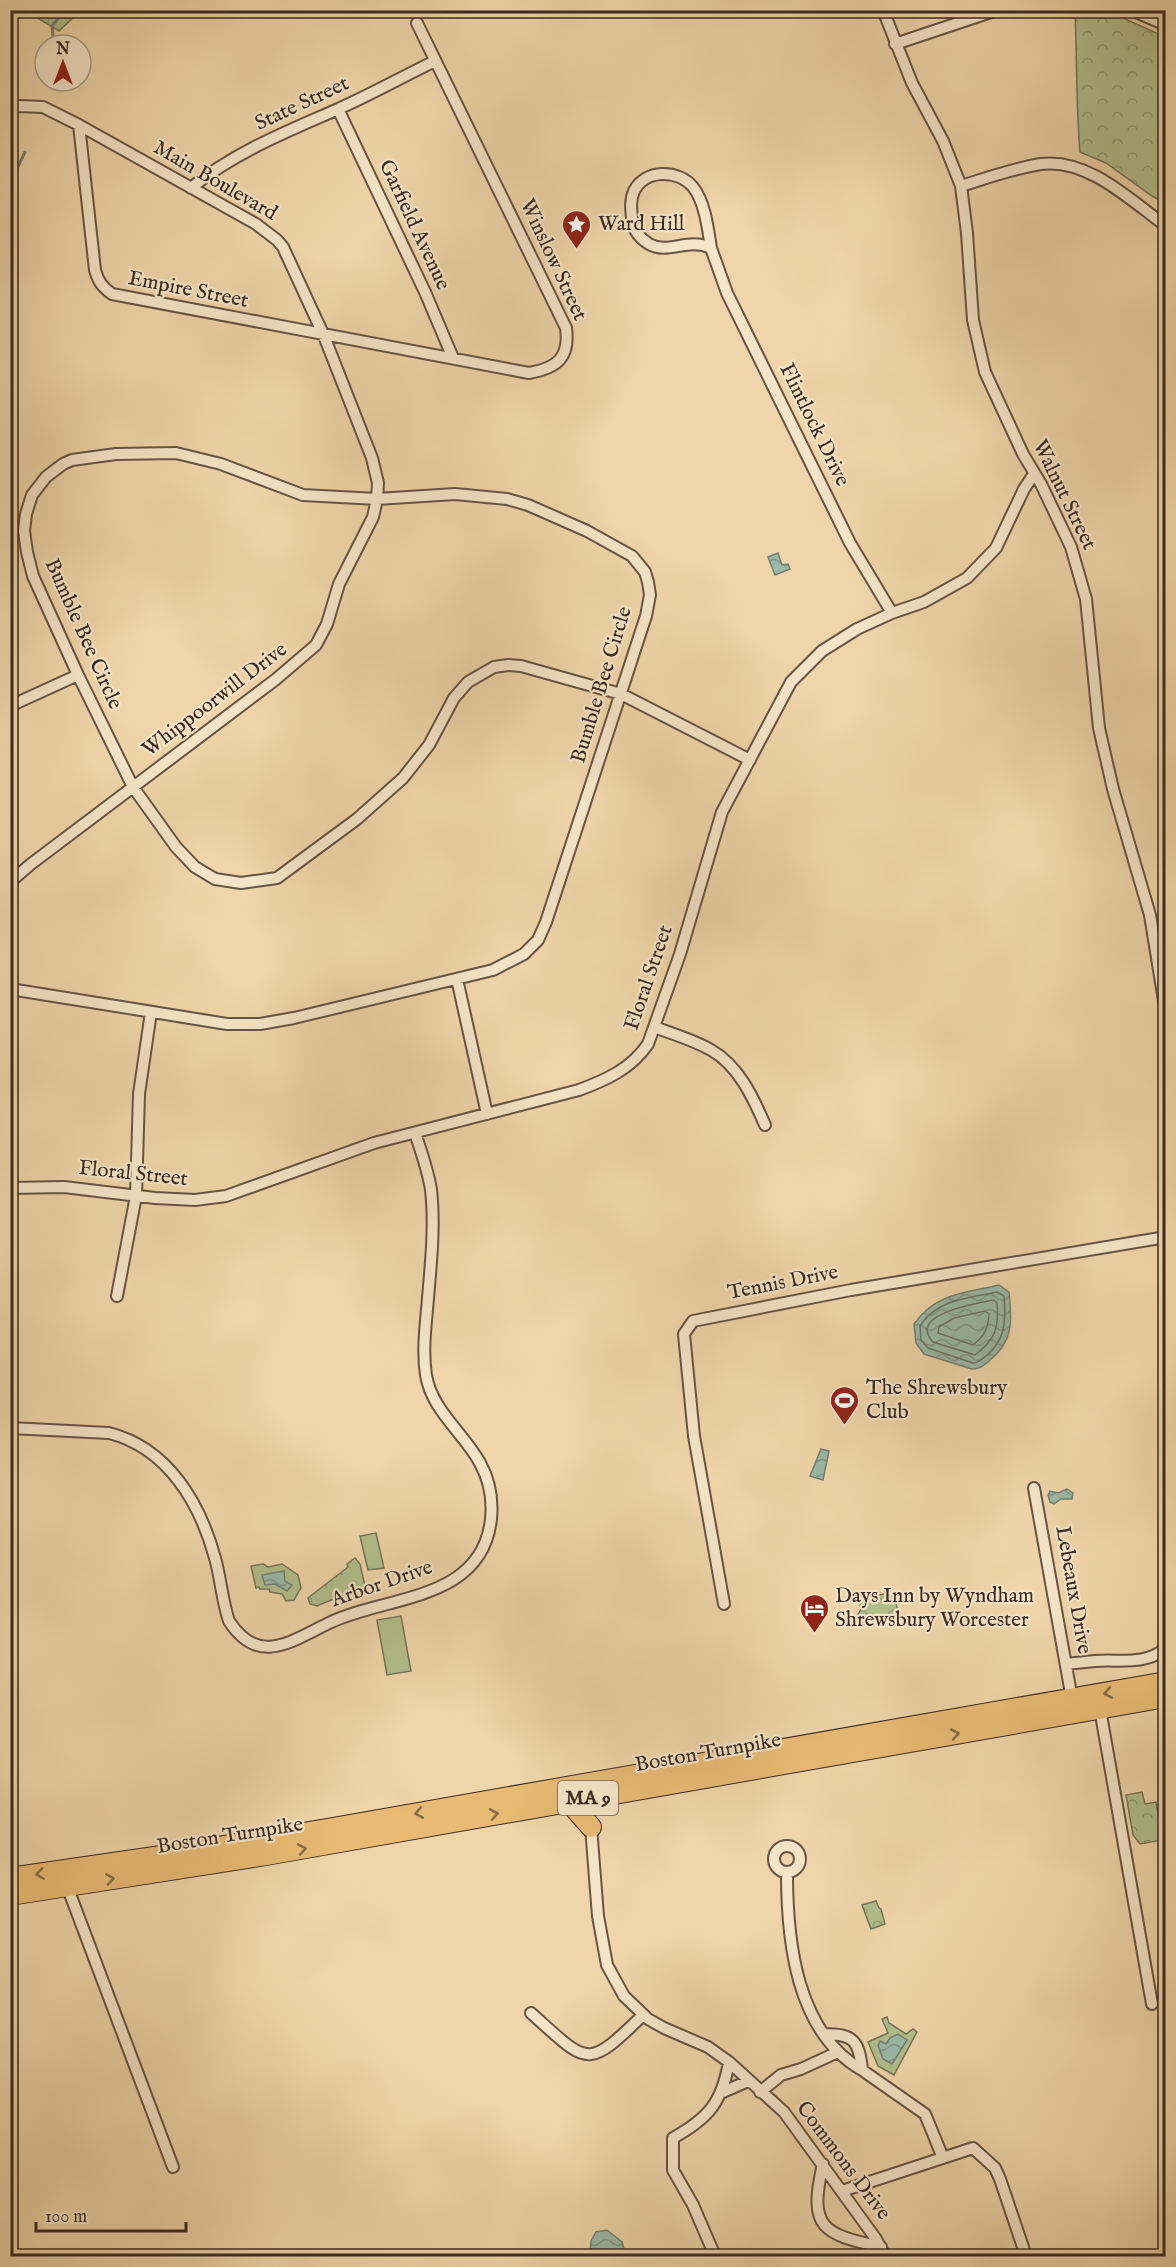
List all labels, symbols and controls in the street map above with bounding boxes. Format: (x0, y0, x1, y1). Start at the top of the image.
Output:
north arrow (33, 33, 93, 93)
text: N (55, 40, 70, 60)
street label: State Street (251, 70, 353, 138)
street label: Main Boulevard (148, 135, 283, 228)
street label: Garfield Avenue (372, 155, 456, 295)
street label: Winslow Street (513, 195, 593, 325)
place icon: Ward Hill (561, 208, 593, 250)
place label: Ward Hill (598, 211, 685, 238)
street label: Empire Street (126, 265, 250, 315)
street label: Flintlock Drive (773, 359, 856, 491)
street label: Walnut Street (1026, 435, 1102, 555)
street label: Bumble Bee Circle (38, 554, 128, 714)
street label: Bumble Bee Circle (565, 603, 639, 767)
street label: Whippoorwill Drive (137, 636, 293, 763)
street label: Floral Street (618, 922, 680, 1034)
street label: Floral Street (77, 1155, 189, 1193)
street label: Tennis Drive (725, 1259, 841, 1307)
place label: The Shrewsbury Club (866, 1375, 1008, 1426)
sports icon: The Shrewsbury Club (829, 1384, 861, 1426)
street label: Lebeaux Drive (1048, 1524, 1098, 1656)
street label: Arbor Drive (327, 1554, 437, 1614)
place label: Days Inn by Wyndham Shrewsbury Worcester (835, 1583, 1034, 1634)
hotel icon: Days Inn by Wyndham Shrewsbury Worcester (798, 1592, 830, 1634)
one-way arrow (1103, 1686, 1113, 1699)
street label: Boston Turnpike (633, 1727, 783, 1779)
one-way arrow (951, 1729, 960, 1741)
road number: MA 9 (558, 1781, 618, 1815)
one-way arrow (415, 1806, 425, 1819)
one-way arrow (490, 1809, 499, 1821)
street label: Boston Turnpike (155, 1811, 305, 1861)
one-way arrow (298, 1843, 307, 1855)
one-way arrow (36, 1867, 45, 1879)
one-way arrow (105, 1874, 114, 1886)
street label: Commons Drive (789, 2096, 897, 2226)
scale bar (36, 2195, 186, 2233)
text: 100 m (45, 2206, 87, 2229)

